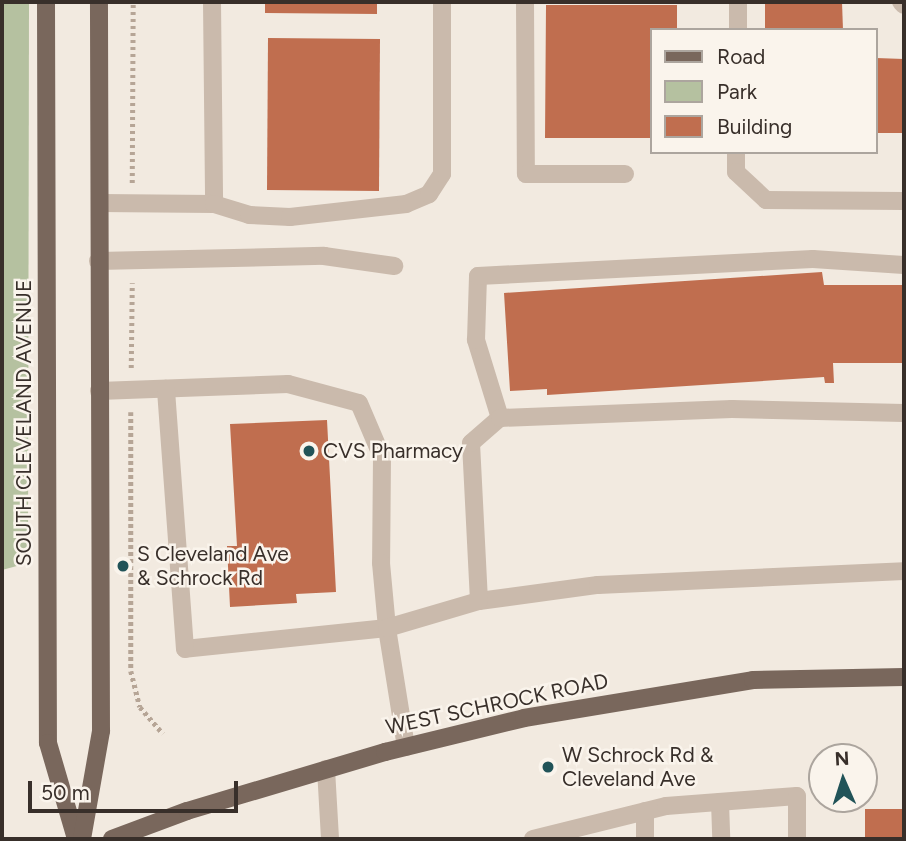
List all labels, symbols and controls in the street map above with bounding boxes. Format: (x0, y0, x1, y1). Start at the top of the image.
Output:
legend (650, 28, 878, 154)
text: Road (717, 44, 765, 69)
text: Park (717, 79, 757, 104)
text: Building (717, 114, 792, 139)
street label: SOUTH CLEVELAND AVENUE (11, 280, 37, 566)
place label: CVS Pharmacy (323, 438, 463, 464)
marker: CVS Pharmacy (301, 443, 317, 459)
place label: S Cleveland Ave & Schrock Rd (137, 541, 289, 591)
marker: S Cleveland Ave & Schrock Rd (115, 558, 131, 574)
street label: WEST SCHROCK ROAD (383, 668, 611, 740)
place label: W Schrock Rd & Cleveland Ave (562, 742, 713, 792)
north arrow (808, 743, 878, 813)
text: N (834, 747, 850, 770)
marker: W Schrock Rd & Cleveland Ave (540, 759, 556, 775)
scale bar (32, 768, 242, 812)
text: 50 m (41, 780, 90, 805)

